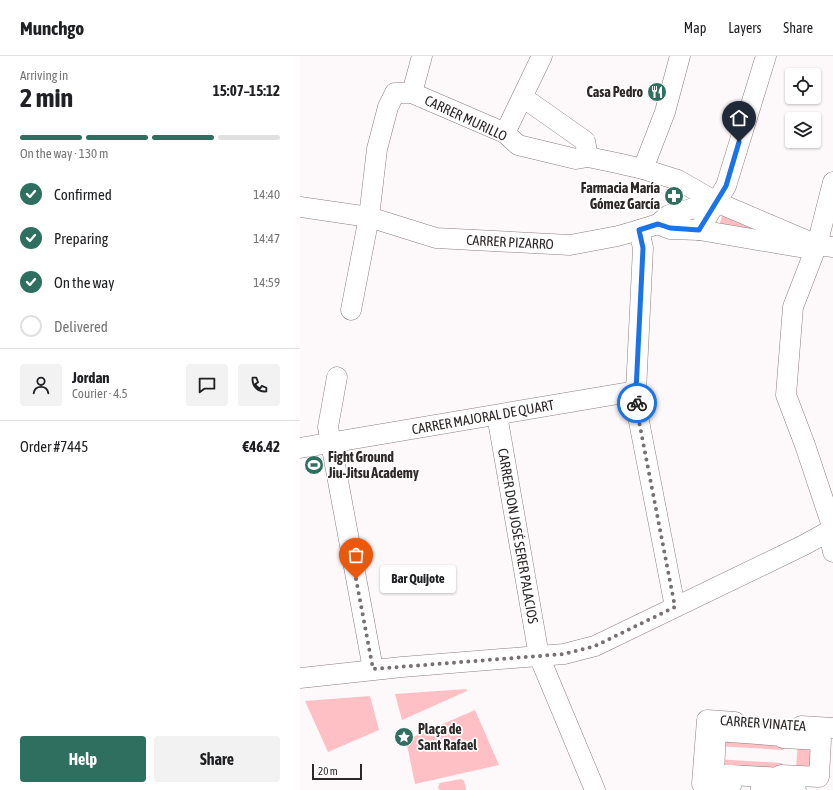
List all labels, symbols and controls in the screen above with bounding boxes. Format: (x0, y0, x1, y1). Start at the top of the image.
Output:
text: Munchgo (20, 17, 84, 39)
text: Map (684, 20, 706, 36)
text: Layers (728, 20, 761, 36)
text: Share (783, 20, 813, 36)
text: Arriving in (20, 68, 68, 83)
map controls (785, 68, 821, 148)
button: locate (785, 68, 821, 104)
restaurant icon: Casa Pedro (646, 81, 668, 103)
text: 15:07–15:12 (213, 82, 280, 99)
text: 2 min (20, 83, 73, 113)
place label: Casa Pedro (586, 84, 643, 100)
street label: CARRER MURILLO (422, 92, 510, 144)
pin (722, 101, 756, 142)
icon: home (728, 107, 750, 129)
button: layers (785, 112, 821, 148)
text: On the way · 130 m (20, 146, 108, 161)
place label: Farmacia María Gómez García (581, 180, 660, 212)
icon: check (20, 183, 42, 205)
pharmacy icon: Farmacia María Gómez García (663, 185, 685, 207)
text: Confirmed (54, 186, 112, 203)
text: 14:40 (253, 187, 280, 202)
icon: check (20, 227, 42, 249)
text: Preparing (54, 230, 108, 247)
text: 14:47 (253, 231, 280, 246)
street label: CARRER PIZARRO (466, 232, 554, 252)
icon: check (20, 271, 42, 293)
text: On the way (54, 274, 115, 291)
text: 14:59 (253, 275, 280, 290)
text: Delivered (54, 318, 108, 335)
button: person (20, 364, 62, 406)
button: chat (186, 364, 228, 406)
button: phone (238, 364, 280, 406)
text: Jordan (72, 369, 110, 386)
courier (617, 383, 657, 423)
text: Courier · 4.5 (72, 386, 128, 401)
icon: bike (626, 392, 648, 414)
street label: CARRER MAJORAL DE QUART (411, 397, 555, 437)
text: Order #7445 (20, 438, 88, 455)
text: €46.42 (242, 438, 280, 455)
street label: CARRER DON JOSÉ SERER PALACIOS (495, 447, 541, 625)
place label: Fight Ground Jiu-Jitsu Academy (327, 449, 419, 481)
sports icon: Fight Ground Jiu-Jitsu Academy (303, 454, 325, 476)
pin (339, 538, 373, 579)
icon: bag (345, 544, 367, 566)
callout: Bar Quijote (380, 565, 456, 593)
text: Bar Quijote (391, 571, 445, 586)
street label: CARRER VINATEA (720, 712, 807, 734)
place label: Plaça de Sant Rafael (418, 721, 477, 753)
place icon: Plaça de Sant Rafael (393, 726, 415, 748)
button: Help (20, 736, 146, 782)
button: Share (154, 736, 280, 782)
scale bar (312, 762, 362, 781)
text: 20 m (318, 765, 338, 777)

